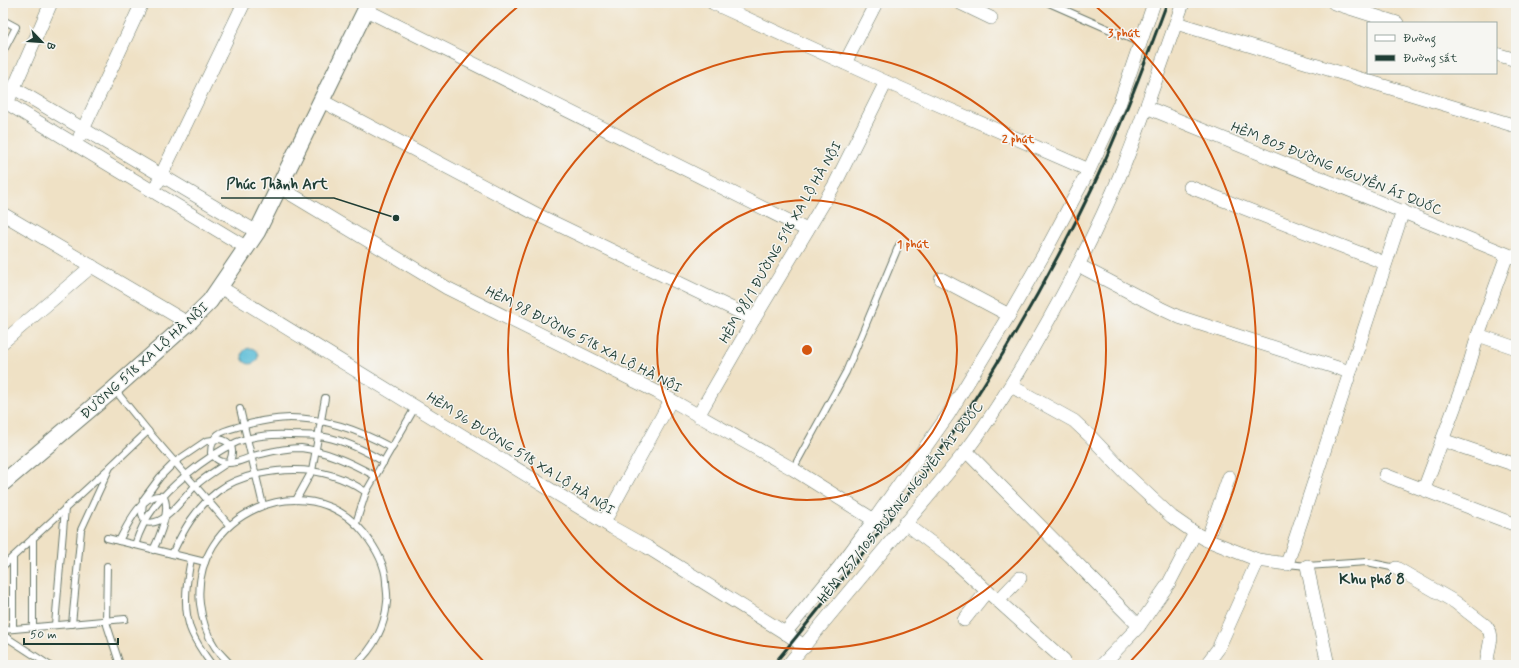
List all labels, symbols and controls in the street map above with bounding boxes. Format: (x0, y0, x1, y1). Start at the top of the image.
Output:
north arrow (22, 22, 62, 62)
legend (1367, 22, 1497, 74)
text: 3 phút (1108, 26, 1141, 42)
text: Đường (1403, 31, 1436, 48)
text: B (42, 40, 58, 52)
text: Đường sắt (1403, 51, 1457, 68)
street label: HẺM 805 ĐƯỜNG NGUYỄN ÁI QUỐC (1228, 118, 1445, 220)
text: 2 phút (1002, 132, 1035, 148)
street label: HẺM 98/1 ĐƯỜNG 518 XA LỘ HÀ NỘI (715, 138, 846, 347)
callout: Phúc Thành Art (221, 171, 334, 198)
text: Phúc Thành Art (226, 175, 329, 195)
text: 1 phút (897, 237, 930, 253)
street label: HẺM 98 ĐƯỜNG 518 XA LỘ HÀ NỘI (482, 282, 685, 397)
street label: ĐƯỜNG 518 XA LỘ HÀ NỘI (77, 298, 213, 423)
centre of rings (800, 343, 814, 357)
street label: HẺM 96 ĐƯỜNG 518 XA LỘ HÀ NỘI (423, 388, 618, 519)
street label: HẺM 757/105 ĐƯỜNG NGUYỄN ÁI QUỐC (814, 398, 988, 607)
district label: Khu phố 8 (1339, 569, 1405, 590)
scale bar (24, 620, 118, 646)
text: 50 m (30, 627, 57, 643)

